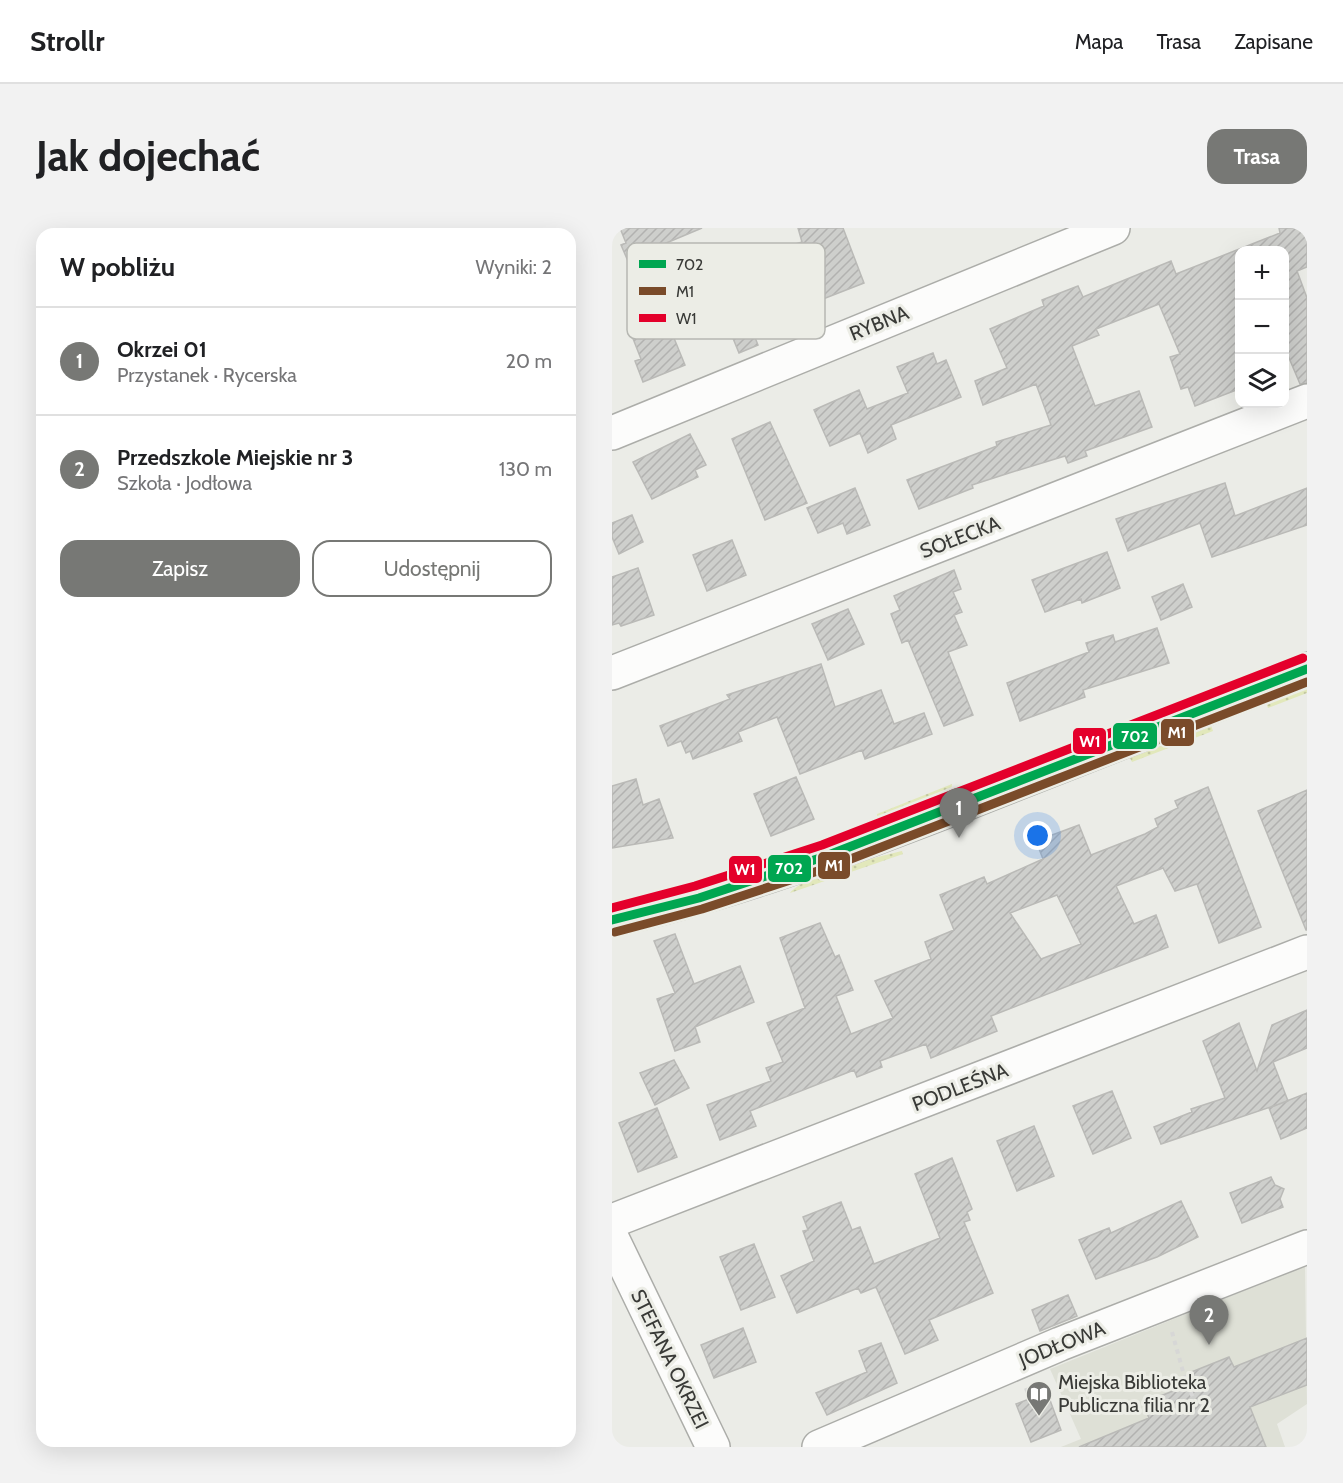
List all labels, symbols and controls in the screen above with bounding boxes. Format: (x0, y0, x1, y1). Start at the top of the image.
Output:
text: Strollr (30, 24, 104, 58)
text: Mapa (1075, 29, 1123, 54)
text: Trasa (1156, 29, 1201, 54)
text: Zapisane (1234, 29, 1313, 54)
button: Trasa (1207, 129, 1307, 184)
text: Jak dojechać (36, 130, 260, 182)
legend (627, 243, 825, 339)
map controls (1235, 246, 1289, 408)
button: + (1235, 246, 1289, 300)
text: W pobliżu (60, 251, 175, 283)
text: Wyniki: 2 (475, 255, 552, 279)
text: 702 (676, 255, 703, 274)
text: M1 (676, 282, 694, 301)
street label: RYBNA (846, 300, 913, 346)
button: − (1235, 300, 1289, 354)
text: W1 (676, 309, 696, 328)
text: Okrzei 01 (117, 336, 207, 363)
text: 1 (76, 349, 83, 373)
text: 20 m (506, 349, 552, 373)
button: layers (1235, 354, 1289, 408)
text: Przystanek · Rycerska (117, 363, 297, 387)
text: Przedszkole Miejskie nr 3 (117, 444, 353, 471)
text: 2 (74, 457, 85, 481)
text: 130 m (499, 457, 552, 481)
text: Szkoła · Jodłowa (117, 471, 252, 495)
street label: SOŁECKA (917, 511, 1004, 563)
button: Zapisz (60, 540, 300, 597)
button: Udostępnij (312, 540, 552, 597)
line badge: M1 (1160, 718, 1195, 747)
line badge: 702 (1112, 722, 1158, 750)
text: M1 (1167, 723, 1187, 742)
line badge: W1 (1072, 727, 1107, 755)
text: 702 (1121, 727, 1149, 746)
text: W1 (1079, 732, 1101, 751)
pin: 1 (940, 788, 978, 838)
your location (1023, 821, 1052, 850)
line badge: M1 (817, 851, 851, 880)
line badge: 702 (767, 854, 812, 883)
line badge: W1 (728, 855, 763, 884)
text: M1 (824, 856, 844, 875)
text: 702 (775, 859, 803, 878)
text: W1 (734, 860, 756, 879)
street label: PODLEŚNA (909, 1058, 1012, 1116)
street label: STEFANA OKRZEI (626, 1285, 714, 1433)
pin: 2 (1190, 1296, 1228, 1345)
street label: JODŁOWA (1014, 1316, 1109, 1373)
place label: Miejska Biblioteka Publiczna filia nr 2 (1058, 1370, 1210, 1417)
library icon: Miejska Biblioteka Publiczna filia nr 2 (1024, 1379, 1054, 1417)

